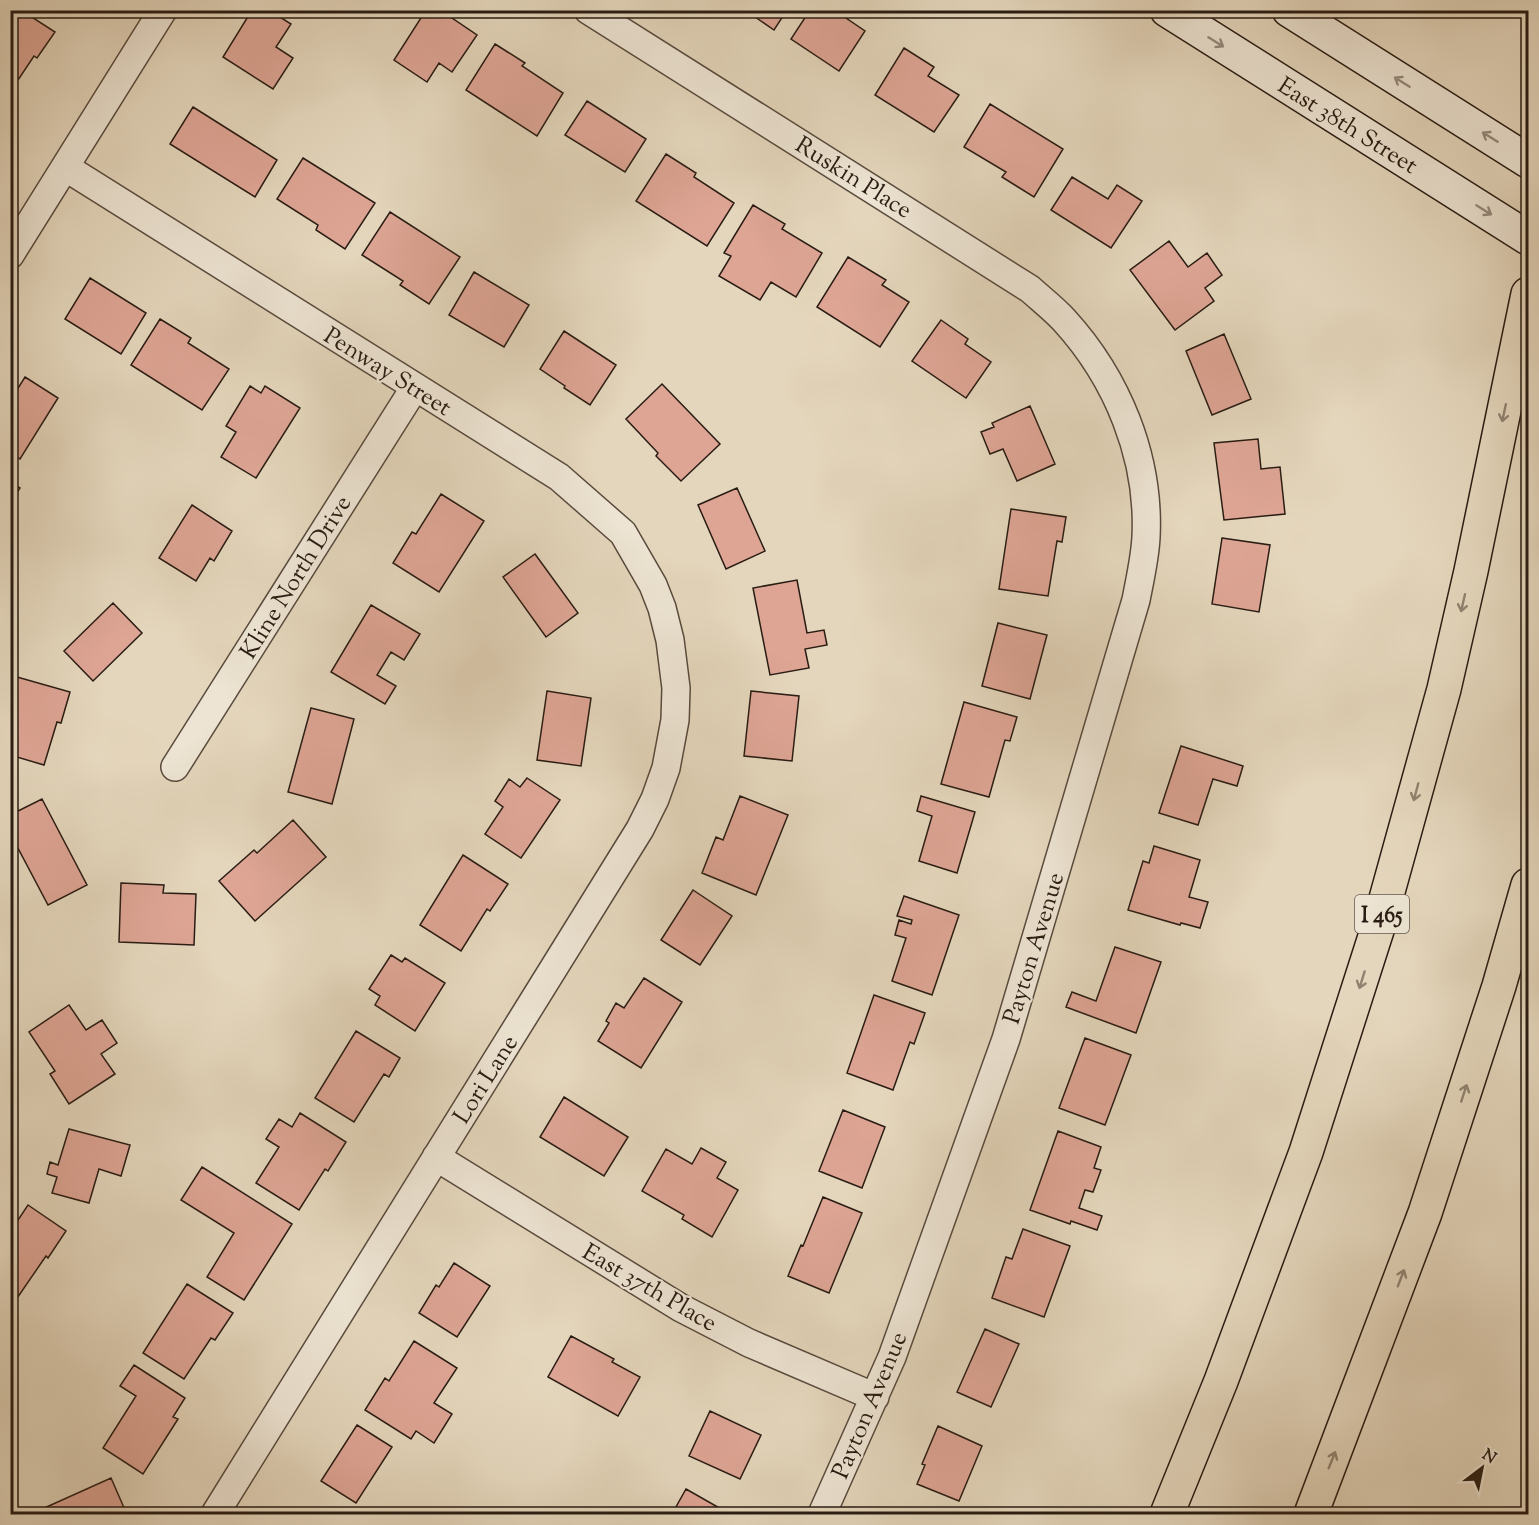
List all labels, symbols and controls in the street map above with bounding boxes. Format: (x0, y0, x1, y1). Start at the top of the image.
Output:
one-way arrow (1208, 35, 1225, 48)
street label: East 38th Street (1270, 70, 1424, 183)
one-way arrow (1394, 75, 1411, 87)
street label: Ruskin Place (788, 129, 918, 228)
one-way arrow (1482, 131, 1499, 143)
one-way arrow (1475, 205, 1492, 217)
street label: Penway Street (316, 320, 457, 426)
one-way arrow (1498, 402, 1509, 422)
street label: Kline North Drive (233, 490, 361, 666)
one-way arrow (1457, 594, 1469, 613)
one-way arrow (1410, 783, 1421, 802)
street label: Payton Avenue (996, 869, 1074, 1028)
road number: I 465 (1355, 895, 1409, 933)
one-way arrow (1356, 970, 1367, 989)
street label: Lori Lane (446, 1029, 527, 1131)
one-way arrow (1459, 1084, 1470, 1103)
street label: East 37th Place (575, 1236, 723, 1341)
one-way arrow (1396, 1269, 1407, 1287)
street label: Payton Avenue (825, 1327, 917, 1485)
north arrow (1452, 1438, 1512, 1498)
text: N (1477, 1444, 1500, 1471)
one-way arrow (1327, 1451, 1338, 1470)

